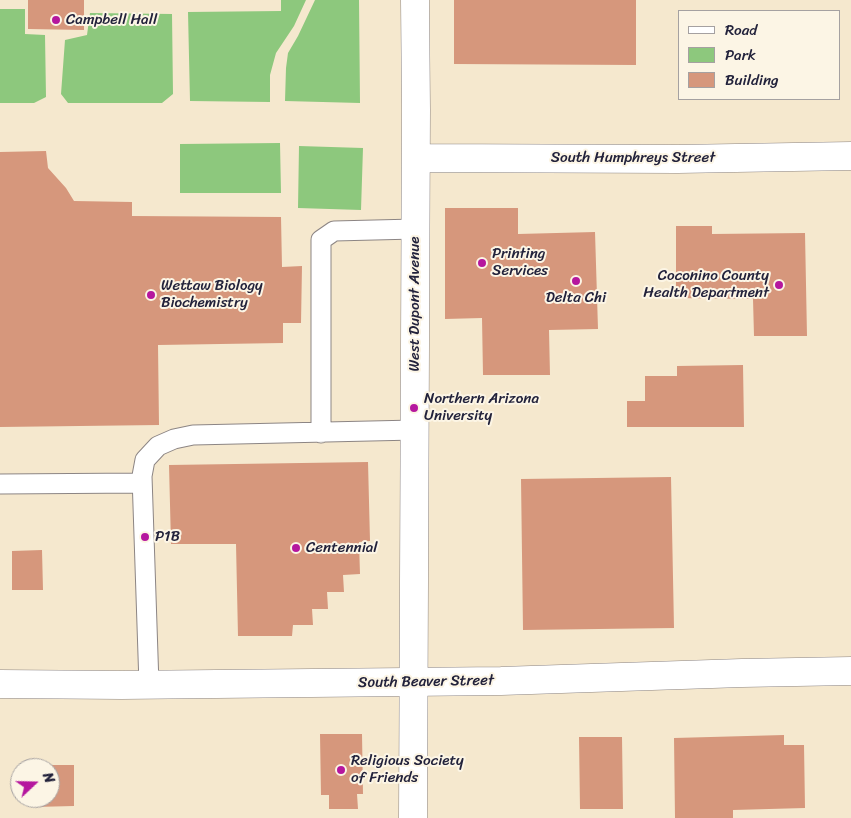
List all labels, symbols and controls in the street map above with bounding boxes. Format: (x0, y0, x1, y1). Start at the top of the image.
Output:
legend (678, 10, 841, 100)
place label: Campbell Hall (66, 11, 157, 29)
marker: Campbell Hall (50, 14, 62, 26)
text: Road (725, 17, 757, 43)
text: Park (725, 42, 756, 68)
text: Building (725, 67, 779, 93)
street label: South Humphreys Street (551, 149, 715, 167)
street label: West Dupont Avenue (406, 236, 424, 372)
place label: Printing Services (492, 245, 548, 280)
marker: Printing Services (476, 257, 488, 269)
place label: Coconino County Health Department (643, 267, 769, 302)
marker: Delta Chi (570, 275, 582, 287)
place label: Wettaw Biology Biochemistry (161, 277, 263, 312)
marker: Coconino County Health Department (773, 279, 785, 291)
marker: Wettaw Biology Biochemistry (145, 289, 157, 301)
place label: Delta Chi (546, 289, 606, 307)
place label: Northern Arizona University (424, 390, 539, 425)
marker: Northern Arizona University (408, 402, 420, 414)
place label: P1B (155, 528, 180, 546)
marker: P1B (139, 531, 151, 543)
place label: Centennial (306, 539, 378, 557)
marker: Centennial (290, 542, 302, 554)
street label: South Beaver Street (358, 672, 494, 692)
place label: Religious Society of Friends (351, 752, 464, 787)
north arrow (10, 758, 60, 808)
marker: Religious Society of Friends (335, 764, 347, 776)
text: N (35, 769, 62, 787)

